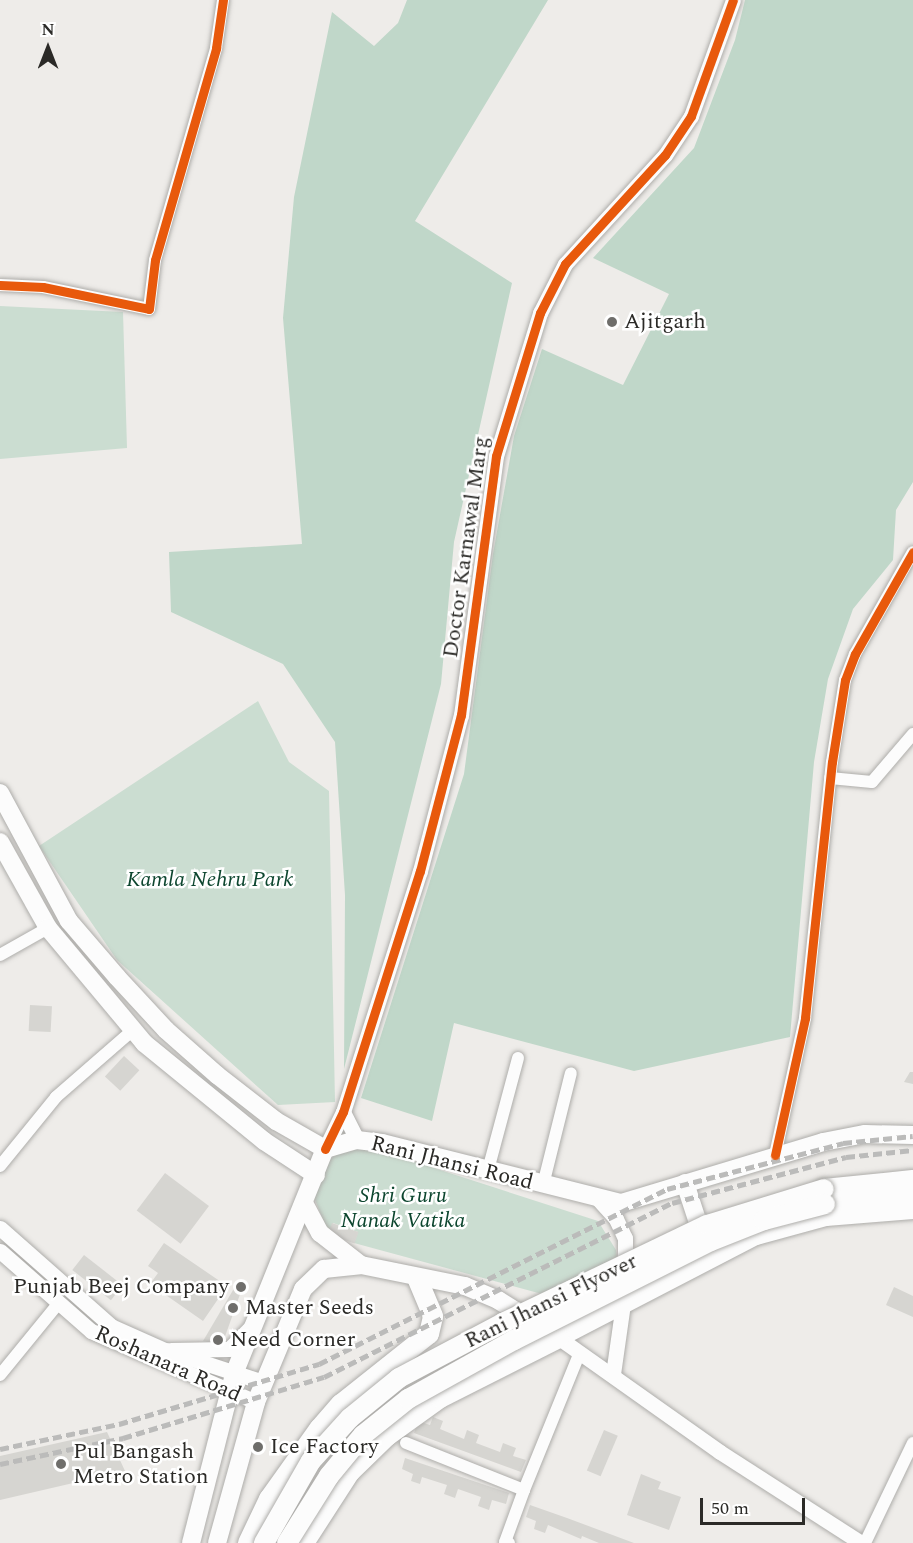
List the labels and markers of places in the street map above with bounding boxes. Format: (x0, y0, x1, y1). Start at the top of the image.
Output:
place label: Ajitgarh (624, 309, 706, 335)
marker: Ajitgarh (605, 315, 619, 329)
place label: Punjab Beej Company (13, 1274, 229, 1300)
marker: Punjab Beej Company (234, 1280, 248, 1294)
place label: Master Seeds (245, 1295, 374, 1321)
marker: Master Seeds (226, 1301, 240, 1315)
place label: Need Corner (230, 1327, 355, 1353)
marker: Need Corner (211, 1333, 225, 1347)
place label: Ice Factory (270, 1434, 379, 1460)
place label: Pul Bangash Metro Station (73, 1438, 209, 1490)
marker: Ice Factory (251, 1440, 265, 1454)
marker: Pul Bangash Metro Station (54, 1457, 68, 1471)

